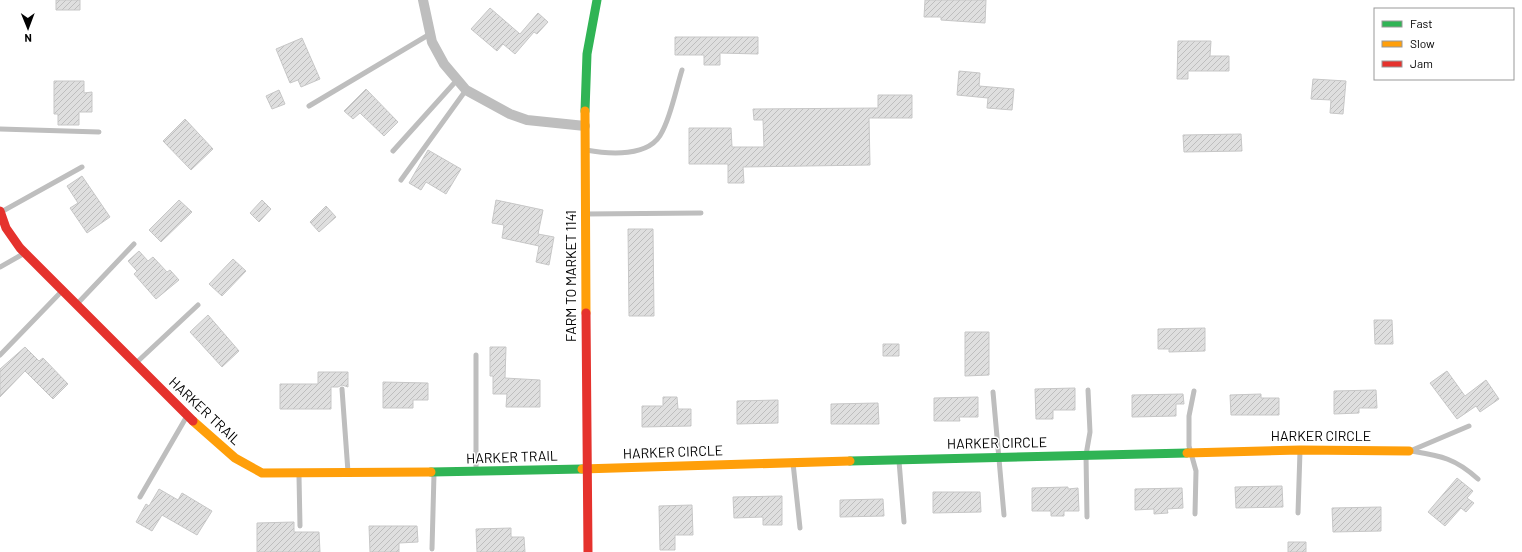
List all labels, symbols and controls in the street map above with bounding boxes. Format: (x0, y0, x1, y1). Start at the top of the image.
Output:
north arrow (8, 8, 48, 48)
legend (1374, 8, 1514, 80)
text: Fast (1410, 16, 1433, 30)
text: N (24, 32, 32, 45)
text: Slow (1410, 36, 1435, 50)
text: Jam (1410, 56, 1433, 70)
street label: FARM TO MARKET 1141 (562, 210, 579, 342)
street label: HARKER TRAIL (166, 373, 245, 448)
street label: HARKER CIRCLE (1271, 427, 1371, 444)
street label: HARKER CIRCLE (947, 433, 1047, 452)
street label: HARKER CIRCLE (623, 441, 723, 462)
street label: HARKER TRAIL (466, 446, 558, 467)

